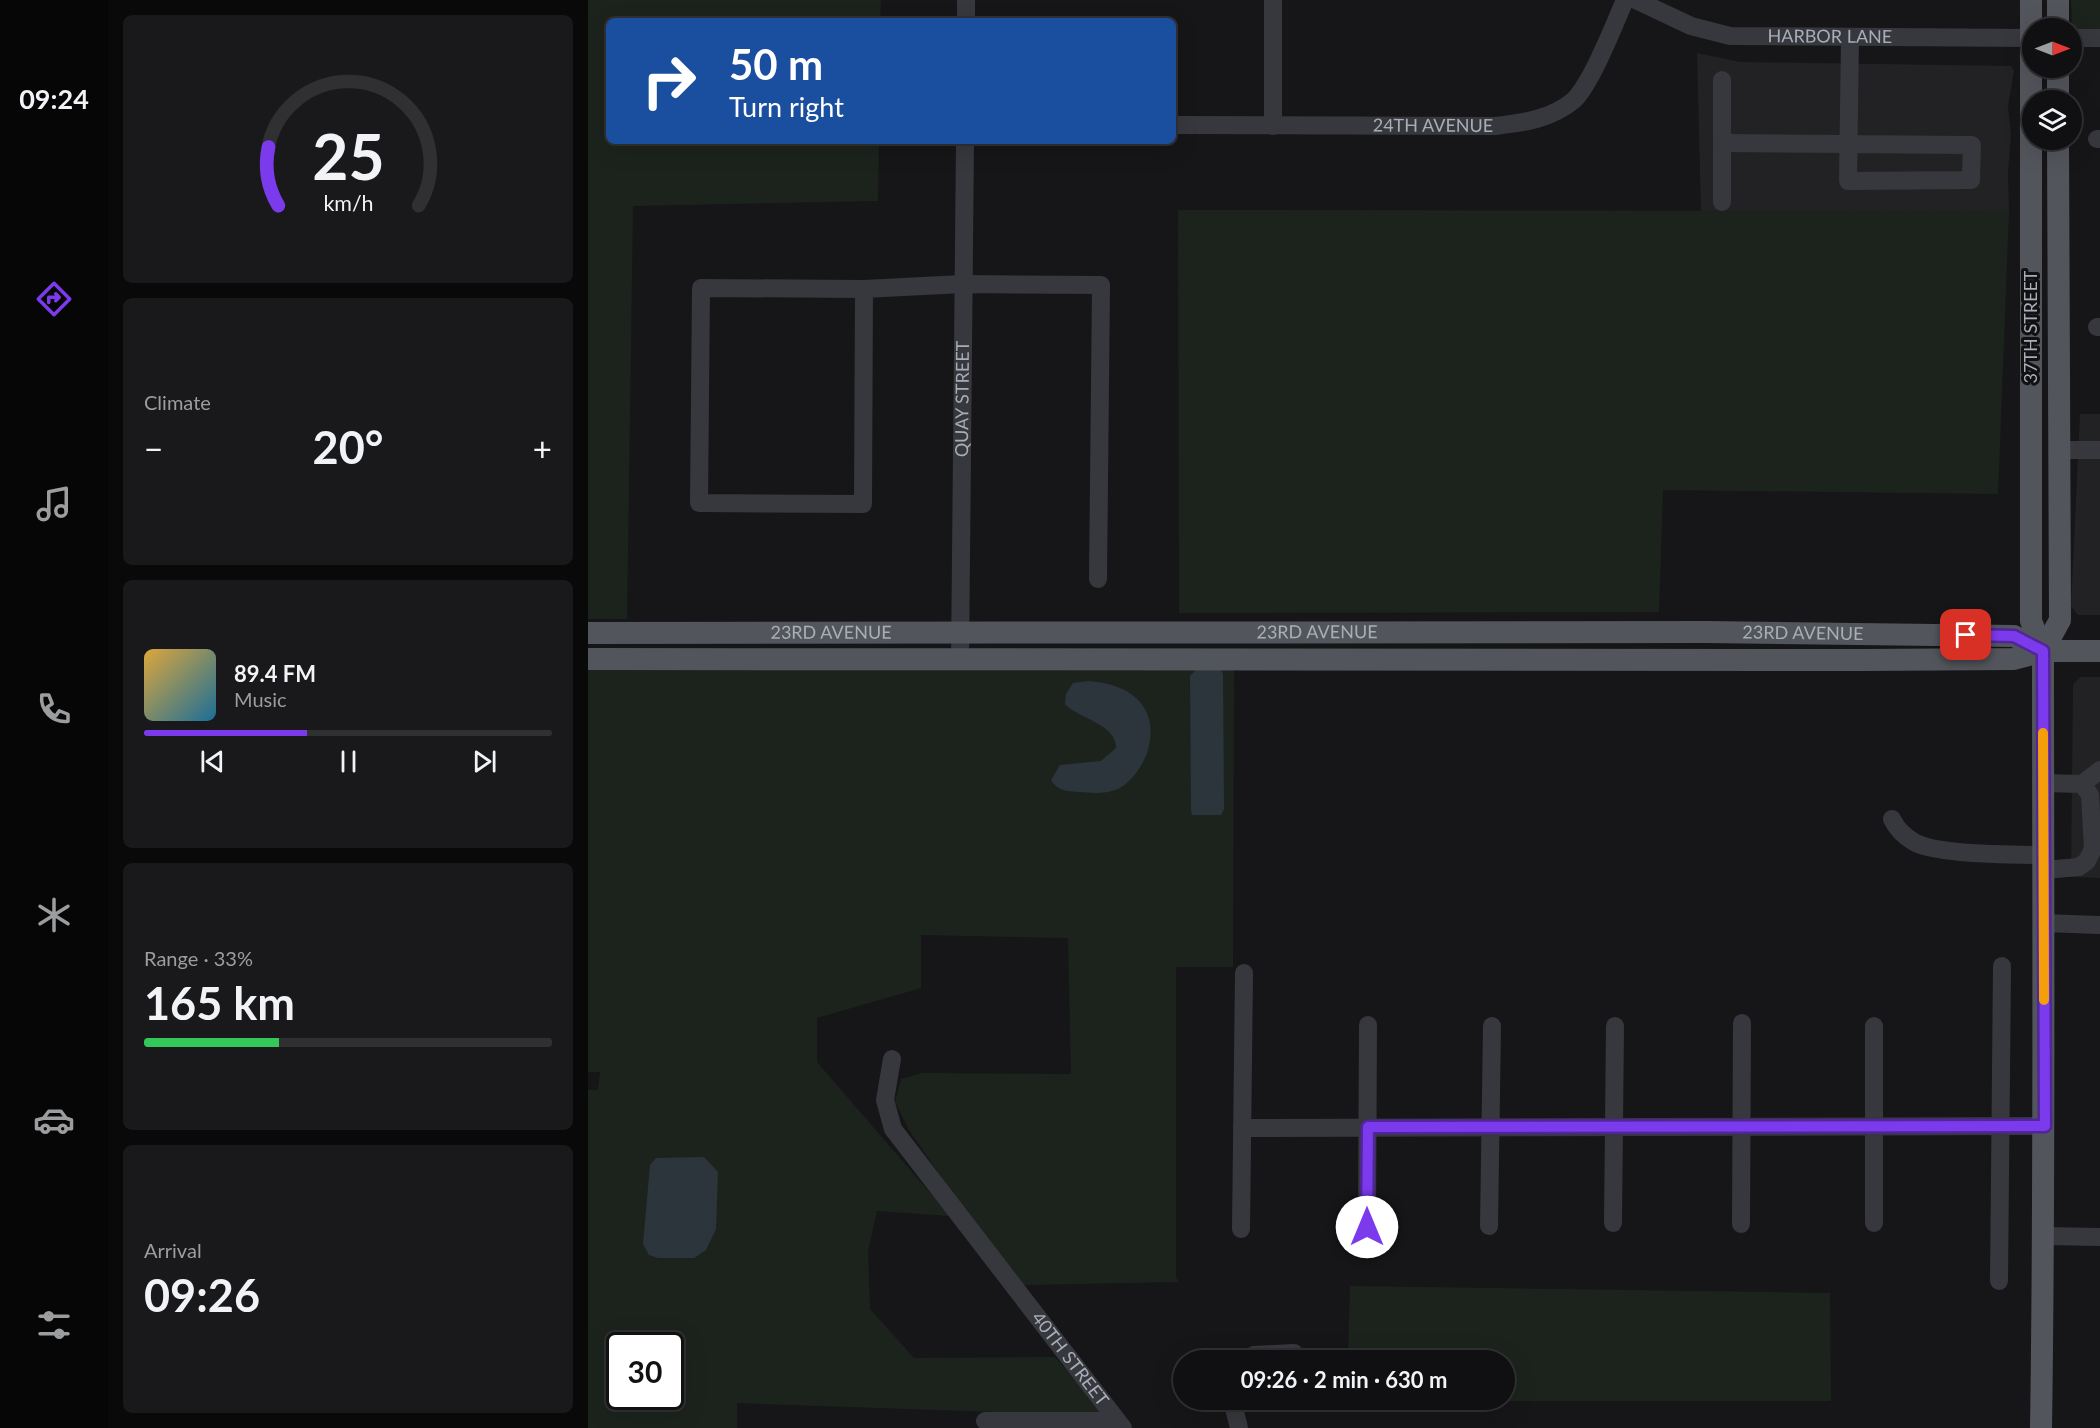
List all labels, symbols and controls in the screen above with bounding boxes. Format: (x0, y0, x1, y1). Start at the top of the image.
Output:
north arrow (2022, 18, 2082, 78)
map controls (2022, 18, 2082, 150)
street label: HARBOR LANE (1767, 24, 1892, 47)
text: 50 m (729, 39, 823, 89)
icon: right (630, 42, 708, 120)
text: 09:24 (19, 82, 89, 115)
text: Turn right (729, 90, 844, 123)
button: layers (2022, 90, 2082, 150)
street label: 24TH AVENUE (1373, 114, 1493, 136)
text: 25 (312, 118, 384, 193)
text: km/h (323, 190, 373, 216)
street label: 37TH STREET (2019, 270, 2041, 383)
icon: directions (33, 278, 75, 320)
street label: QUAY STREET (950, 340, 973, 457)
text: Climate (144, 390, 211, 414)
text: 20° (313, 420, 383, 474)
text: − (144, 428, 163, 468)
text: + (533, 428, 552, 468)
icon: music (33, 483, 75, 525)
pin (1940, 609, 1991, 660)
icon: arrive (1949, 618, 1982, 651)
street label: 23RD AVENUE (1256, 620, 1378, 642)
street label: 23RD AVENUE (1742, 620, 1864, 644)
street label: 23RD AVENUE (770, 621, 892, 643)
text: 89.4 FM (234, 660, 316, 687)
text: Music (234, 687, 287, 711)
icon: phone (33, 688, 75, 730)
icon: previous (196, 745, 229, 778)
icon: pause (332, 745, 365, 778)
icon: next (468, 745, 501, 778)
icon: climate (33, 894, 75, 936)
text: Range · 33% (144, 946, 253, 970)
text: 165 km (144, 976, 295, 1030)
icon: car (33, 1099, 75, 1141)
position arrow (1335, 1195, 1399, 1259)
text: Arrival (144, 1238, 202, 1262)
text: 09:26 (144, 1268, 260, 1322)
icon: filters (33, 1304, 75, 1346)
street label: 40TH STREET (1028, 1307, 1114, 1410)
speed limit sign: 30 (606, 1332, 684, 1410)
text: 09:26 · 2 min · 630 m (1241, 1366, 1447, 1393)

